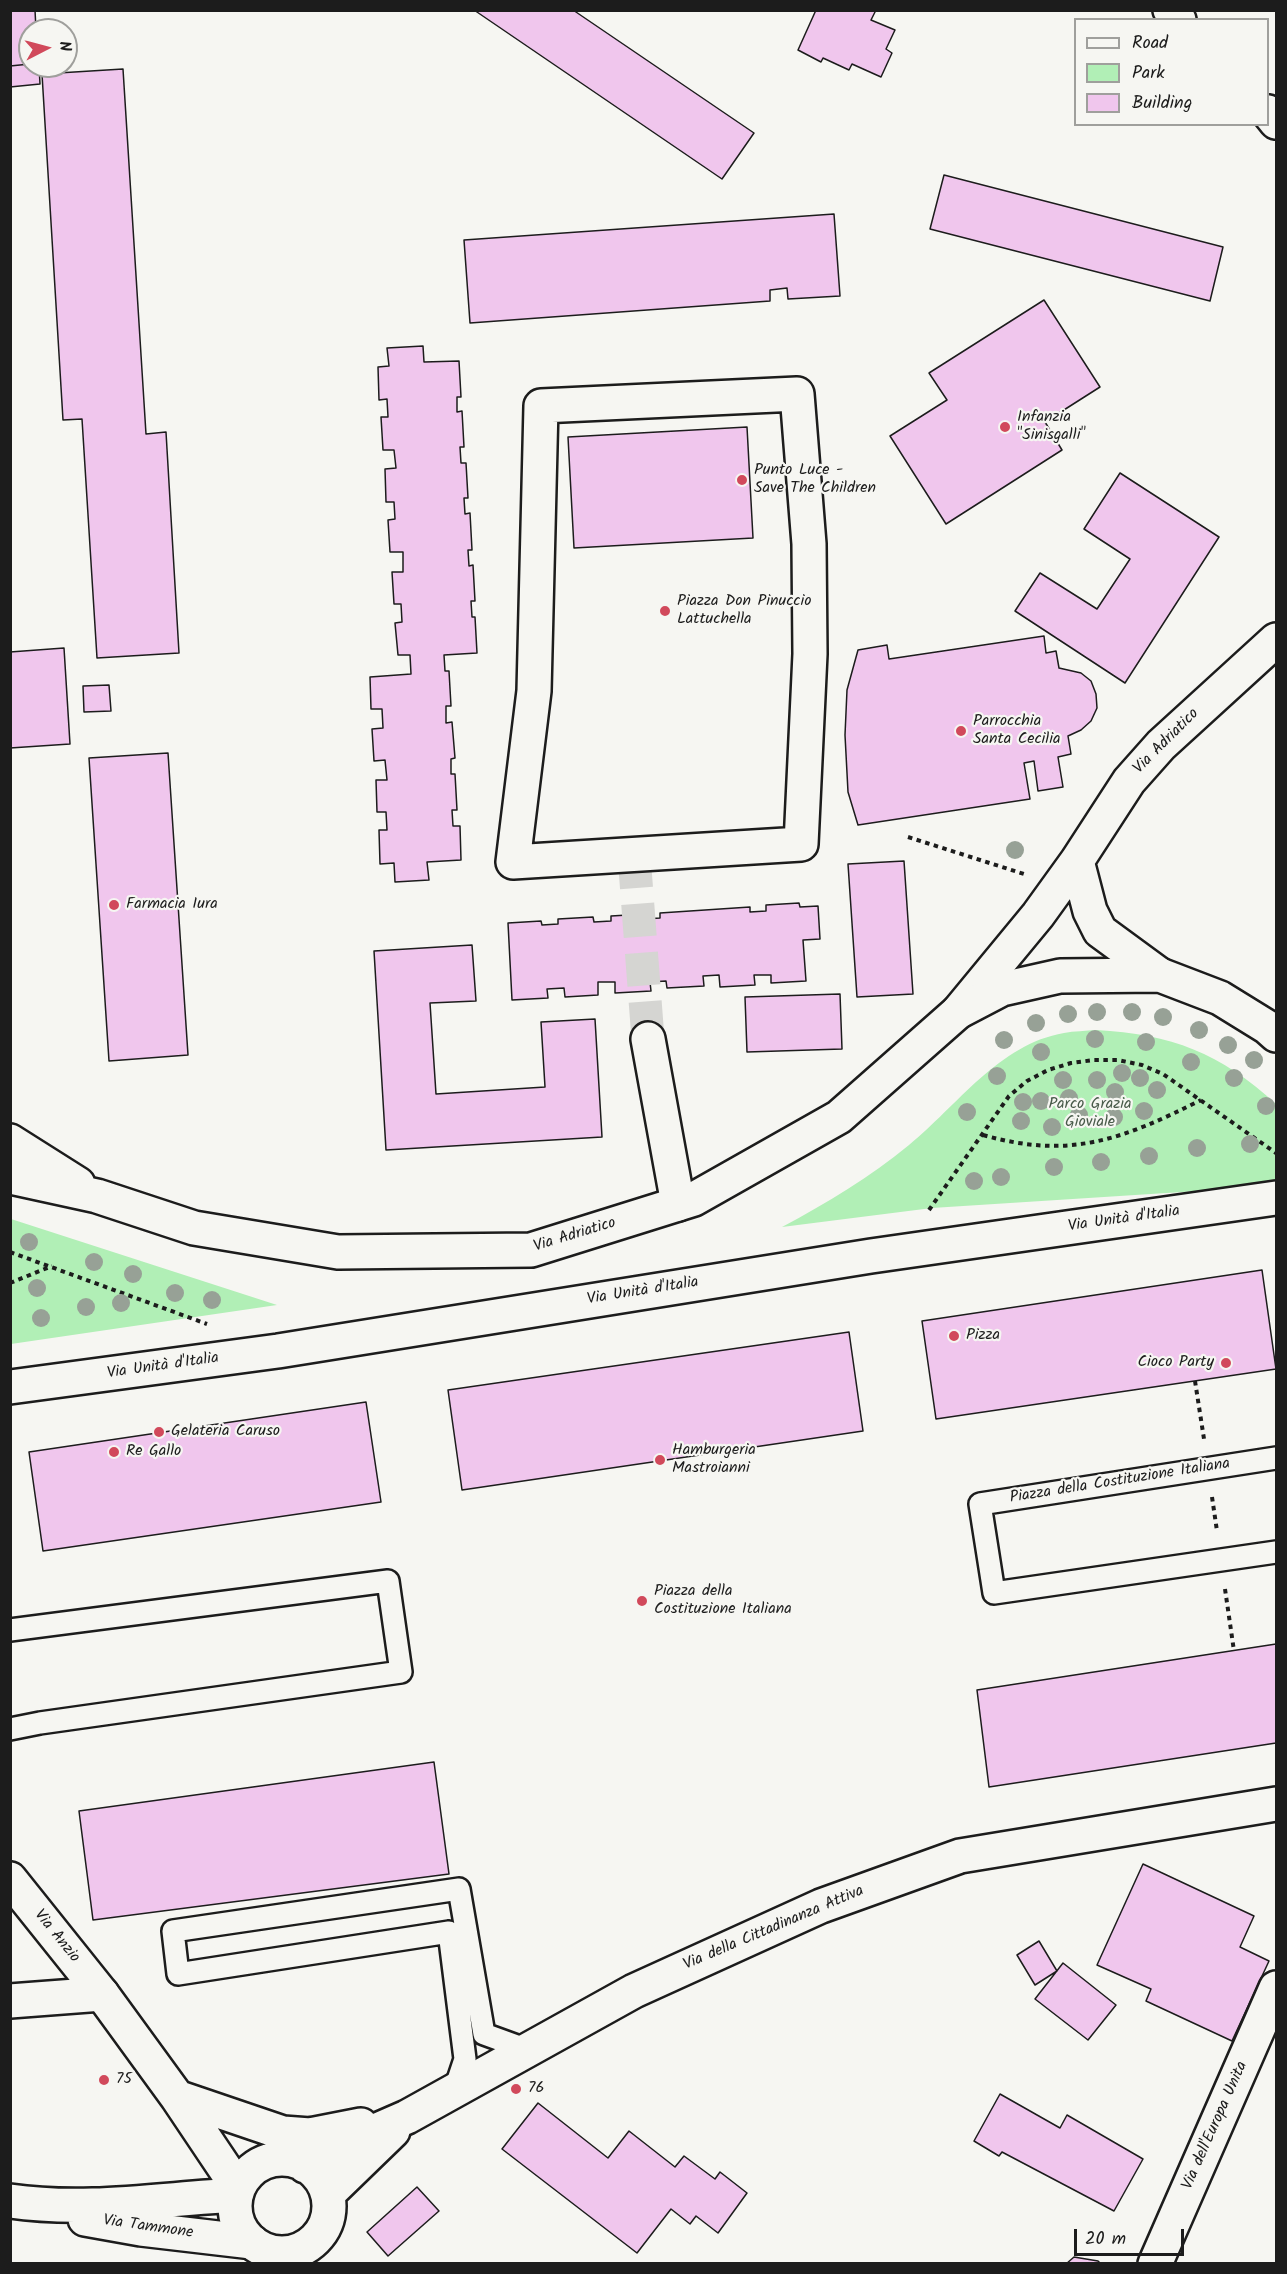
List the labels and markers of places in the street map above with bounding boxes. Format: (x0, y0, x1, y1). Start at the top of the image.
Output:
place label: Infanzia "Sinisgalli" (1017, 408, 1086, 446)
marker: Infanzia "Sinisgalli" (998, 420, 1012, 434)
place label: Punto Luce - Save The Children (754, 461, 876, 499)
marker: Punto Luce - Save The Children (735, 473, 749, 487)
place label: Piazza Don Pinuccio Lattuchella (677, 592, 812, 630)
marker: Piazza Don Pinuccio Lattuchella (658, 604, 672, 618)
place label: Parrocchia Santa Cecilia (973, 712, 1061, 750)
marker: Parrocchia Santa Cecilia (954, 724, 968, 738)
place label: Farmacia Iura (126, 895, 218, 915)
marker: Farmacia Iura (107, 898, 121, 912)
place label: Pizza (966, 1326, 1000, 1346)
marker: Pizza (947, 1329, 961, 1343)
place label: Cioco Party (1137, 1353, 1214, 1373)
marker: Cioco Party (1219, 1356, 1233, 1370)
place label: Gelateria Caruso (171, 1422, 280, 1442)
marker: Gelateria Caruso (152, 1425, 166, 1439)
place label: Hamburgeria Mastroianni (672, 1441, 756, 1479)
place label: Re Gallo (126, 1442, 181, 1462)
marker: Re Gallo (107, 1445, 121, 1459)
marker: Hamburgeria Mastroianni (653, 1453, 667, 1467)
place label: Piazza della Costituzione Italiana (654, 1582, 792, 1620)
marker: Piazza della Costituzione Italiana (635, 1594, 649, 1608)
place label: 75 (116, 2070, 132, 2090)
marker: 75 (97, 2073, 111, 2087)
place label: 76 (528, 2079, 544, 2099)
marker: 76 (509, 2082, 523, 2096)

